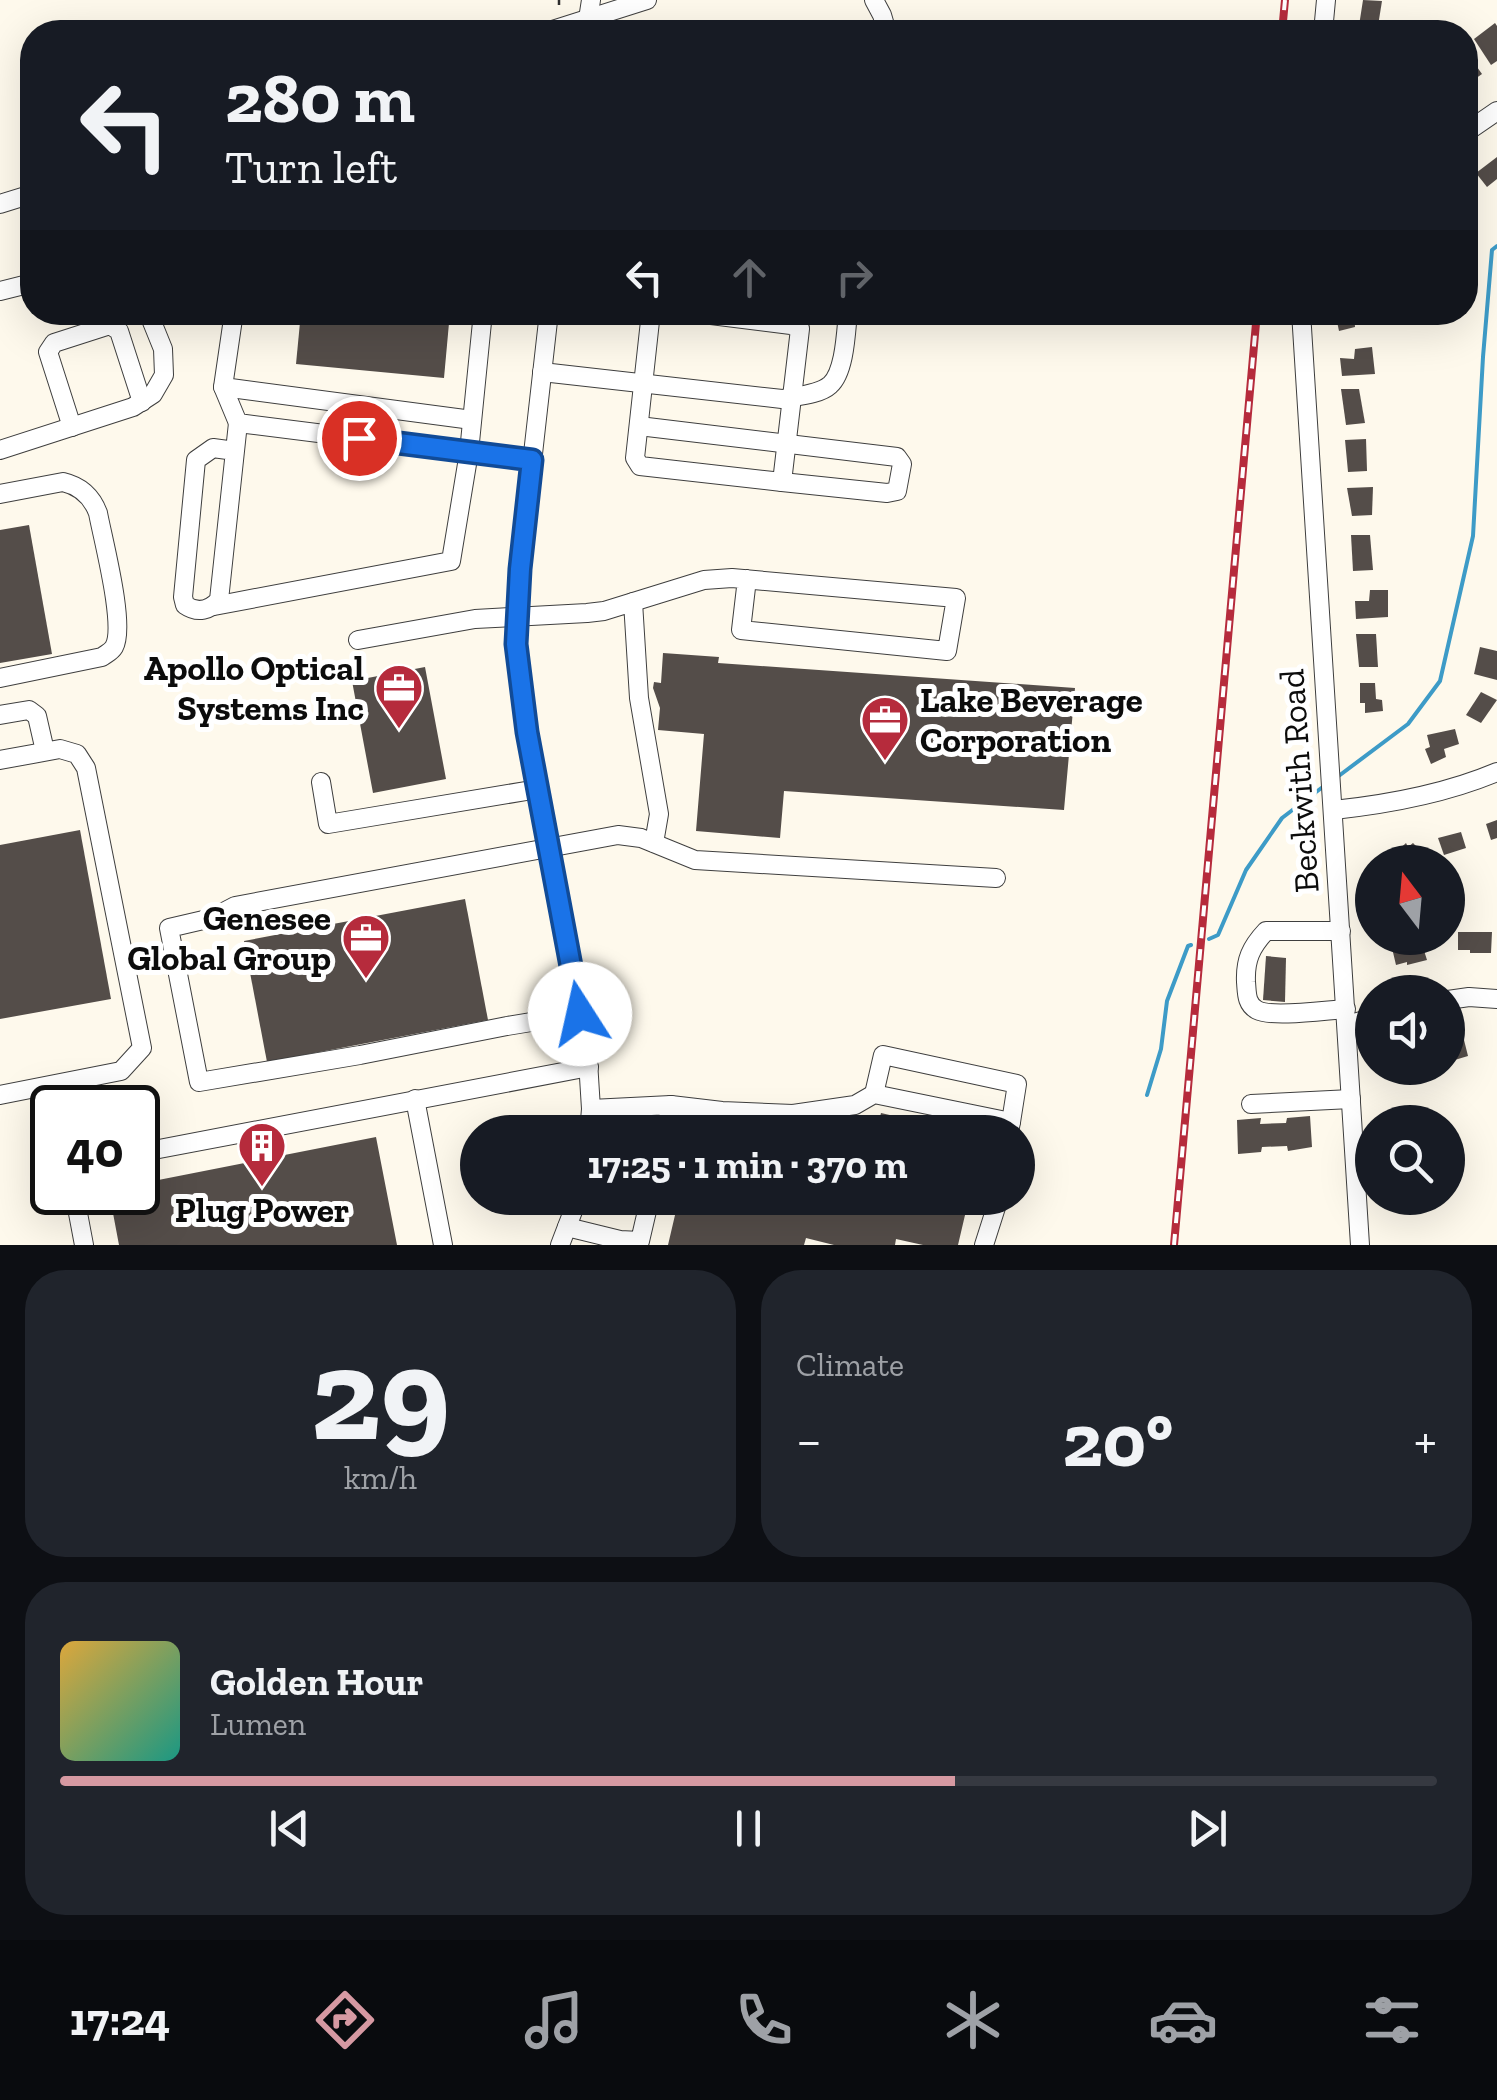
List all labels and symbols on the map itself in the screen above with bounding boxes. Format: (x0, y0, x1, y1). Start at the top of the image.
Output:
pin (317, 396, 402, 481)
place label: Apollo Optical Systems Inc (144, 647, 364, 729)
office icon: Apollo Optical Systems Inc (373, 662, 425, 730)
street label: Beckwith Road (1270, 668, 1328, 894)
place label: Lake Beverage Corporation (920, 679, 1143, 761)
office icon: Lake Beverage Corporation (859, 694, 911, 762)
north arrow (1355, 845, 1465, 955)
place label: Genesee Global Group (127, 897, 331, 979)
office icon: Genesee Global Group (340, 912, 392, 980)
position arrow (528, 962, 632, 1066)
speed limit sign: 40 (30, 1085, 160, 1215)
building icon: Plug Power (236, 1120, 288, 1188)
place label: Plug Power (175, 1189, 349, 1231)

